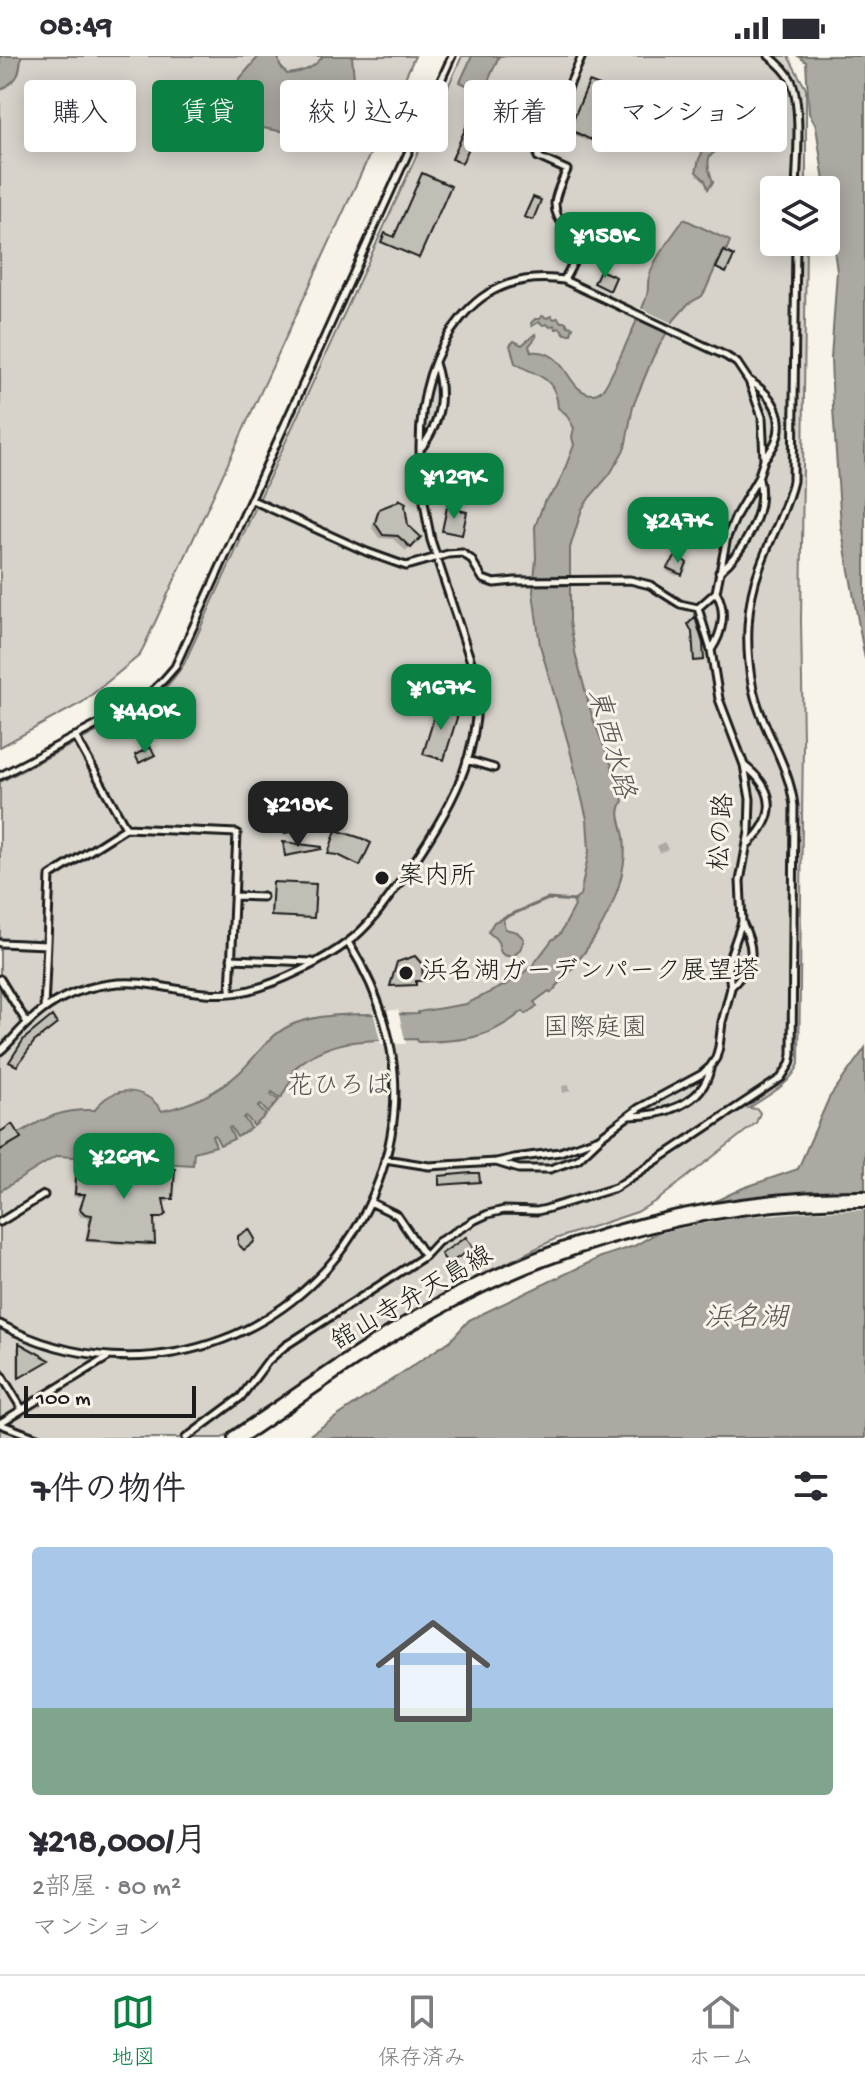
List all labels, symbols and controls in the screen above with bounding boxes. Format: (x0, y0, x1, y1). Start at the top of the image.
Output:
text: 08:49 (40, 11, 112, 46)
chip: 購入 (24, 80, 136, 152)
chip: 賃貸 (152, 80, 264, 152)
chip: 絞り込み (280, 80, 448, 152)
chip: 新着 (464, 80, 576, 152)
chip: マンション (592, 80, 787, 152)
map controls (760, 176, 840, 256)
button: layers (760, 176, 840, 256)
pin: ¥158K (549, 212, 661, 280)
text: ¥158K (573, 222, 637, 253)
pin: ¥129K (398, 453, 510, 521)
text: ¥129K (423, 463, 485, 494)
pin: ¥247K (622, 497, 734, 565)
text: ¥247K (646, 507, 710, 538)
pin: ¥167K (385, 664, 497, 732)
text: ¥167K (409, 674, 473, 705)
water label: 東西水路 (579, 685, 641, 804)
pin: ¥440K (89, 687, 201, 755)
text: ¥440K (112, 697, 178, 728)
pin: ¥218K (242, 781, 354, 849)
text: ¥218K (266, 791, 330, 822)
street label: 松の路 (705, 792, 742, 872)
place label: 案内所 (398, 862, 476, 894)
marker: 案内所 (373, 869, 391, 887)
place label: 浜名湖ガーデンパーク展望塔 (422, 957, 759, 989)
marker: 浜名湖ガーデンパーク展望塔 (397, 964, 415, 982)
park label: 国際庭園 (543, 1013, 647, 1046)
park label: 花ひろば (287, 1072, 391, 1104)
pin: ¥269K (68, 1133, 180, 1201)
text: ¥269K (91, 1143, 157, 1174)
street label: 舘山寺弁天島線 (325, 1239, 500, 1359)
water label: 浜名湖 (704, 1302, 790, 1336)
scale bar (24, 1382, 196, 1418)
text: 100 m (36, 1387, 91, 1413)
icon: filters (789, 1464, 833, 1508)
text: 7件の物件 (32, 1473, 186, 1513)
icon: home (361, 1599, 505, 1743)
text: ¥218,000/月 (32, 1824, 208, 1864)
text: 2部屋 · 80 m² (32, 1874, 181, 1905)
text: マンション (32, 1915, 161, 1946)
tab: 地図 (111, 1990, 155, 2073)
tab: 保存済み (378, 1990, 466, 2073)
tab: ホーム (689, 1990, 754, 2073)

